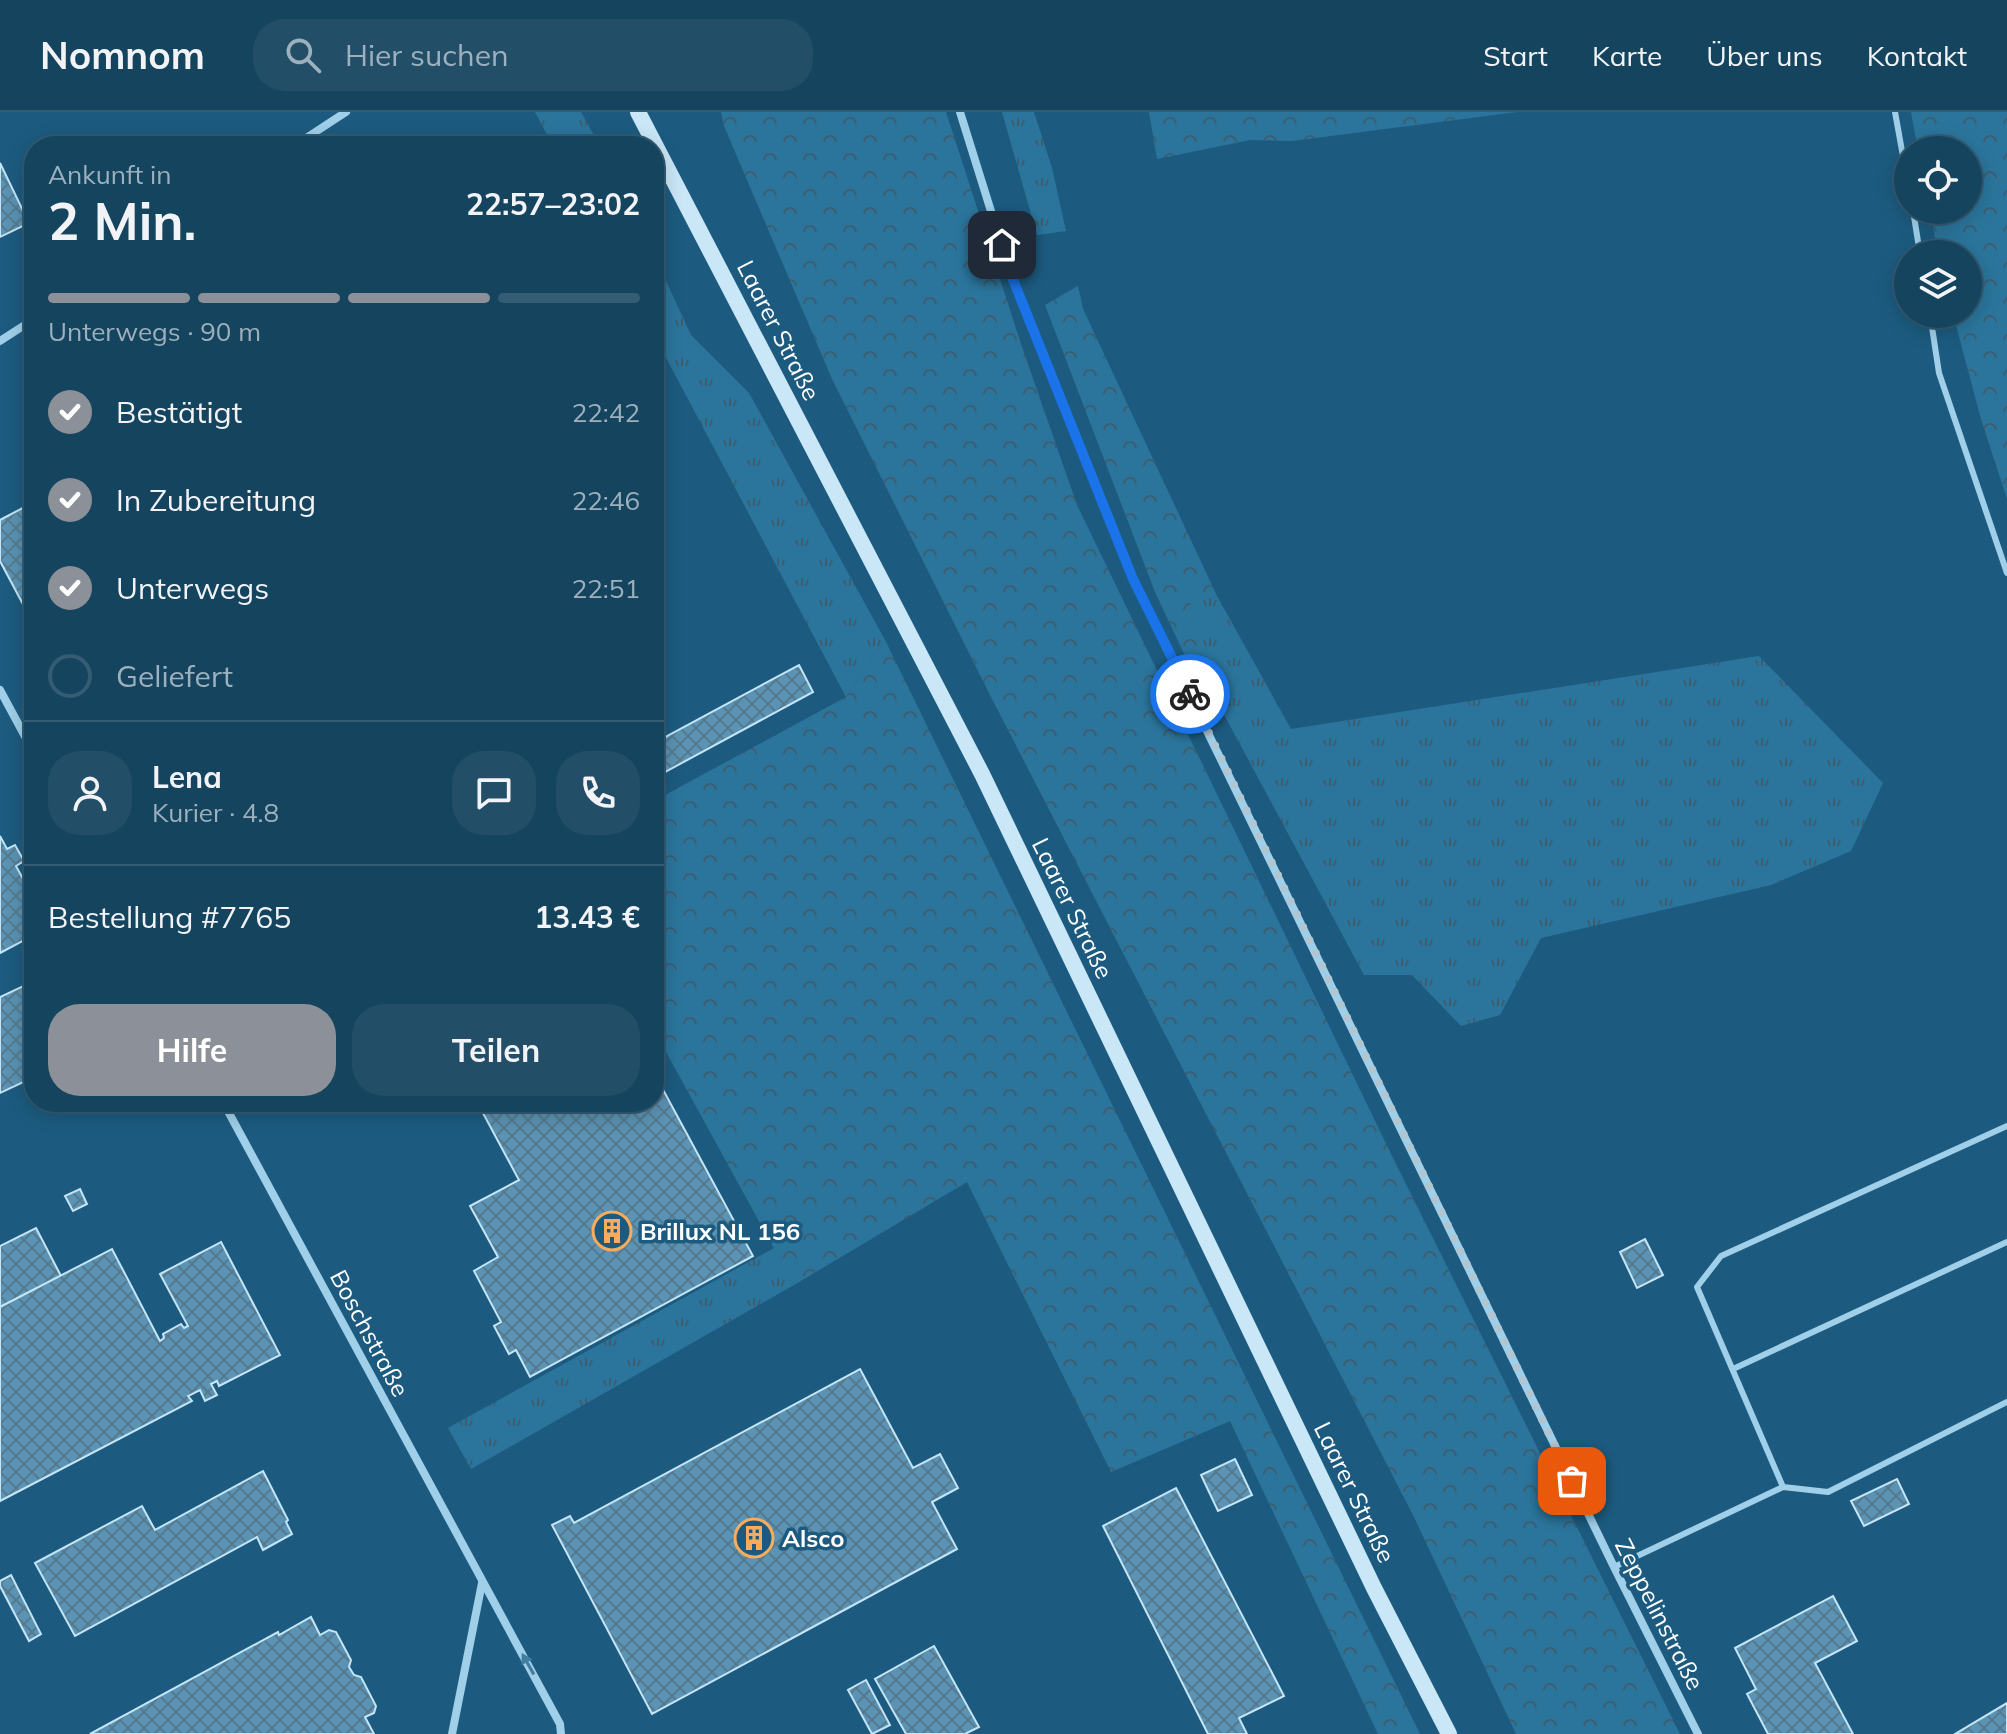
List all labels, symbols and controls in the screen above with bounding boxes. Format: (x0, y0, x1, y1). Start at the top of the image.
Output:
search box (253, 19, 813, 91)
text: Nomnom (40, 31, 205, 79)
icon: search (281, 33, 325, 77)
text: Hier suchen (345, 36, 509, 74)
text: Start (1483, 38, 1548, 73)
text: Karte (1592, 38, 1662, 73)
text: Über uns (1706, 38, 1823, 73)
text: Kontakt (1867, 38, 1967, 73)
map controls (1894, 136, 1982, 328)
button: locate (1894, 136, 1982, 224)
text: Ankunft in (48, 158, 171, 191)
text: 22:57–23:02 (466, 185, 640, 223)
text: 2 Min. (48, 188, 197, 253)
pin (968, 211, 1036, 279)
icon: home (980, 223, 1024, 267)
button: layers (1894, 240, 1982, 328)
street label: Laarer Straße (731, 255, 827, 405)
text: Unterwegs · 90 m (48, 315, 261, 348)
icon: check (48, 390, 92, 434)
text: Bestätigt (116, 393, 242, 431)
text: 22:42 (572, 396, 640, 429)
icon: check (48, 478, 92, 522)
text: In Zubereitung (116, 481, 316, 519)
text: 22:46 (572, 484, 640, 517)
icon: check (48, 566, 92, 610)
text: Unterwegs (116, 569, 269, 607)
text: 22:51 (572, 572, 640, 605)
courier (1150, 654, 1230, 734)
text: Geliefert (116, 657, 233, 695)
icon: bike (1168, 672, 1212, 716)
button: person (48, 751, 132, 835)
button: chat (452, 751, 536, 835)
button: phone (556, 751, 640, 835)
text: Lena (152, 758, 222, 796)
text: Kurier · 4.8 (152, 796, 279, 829)
street label: Laarer Straße (1026, 833, 1120, 983)
text: Bestellung #7765 (48, 898, 291, 936)
text: 13.43 € (534, 898, 640, 936)
button: Hilfe (48, 1004, 336, 1096)
button: Teilen (352, 1004, 640, 1096)
building icon: Brillux NL 156 (591, 1210, 633, 1252)
place label: Brillux NL 156 (640, 1216, 800, 1246)
street label: Boschstraße (324, 1264, 416, 1402)
street label: Laarer Straße (1308, 1417, 1402, 1567)
pin (1538, 1447, 1606, 1515)
icon: bag (1550, 1459, 1594, 1503)
building icon: Alsco (733, 1517, 775, 1559)
place label: Alsco (782, 1523, 844, 1553)
street label: Zeppelinstraße (1609, 1533, 1711, 1695)
one-way arrow (521, 1653, 534, 1676)

